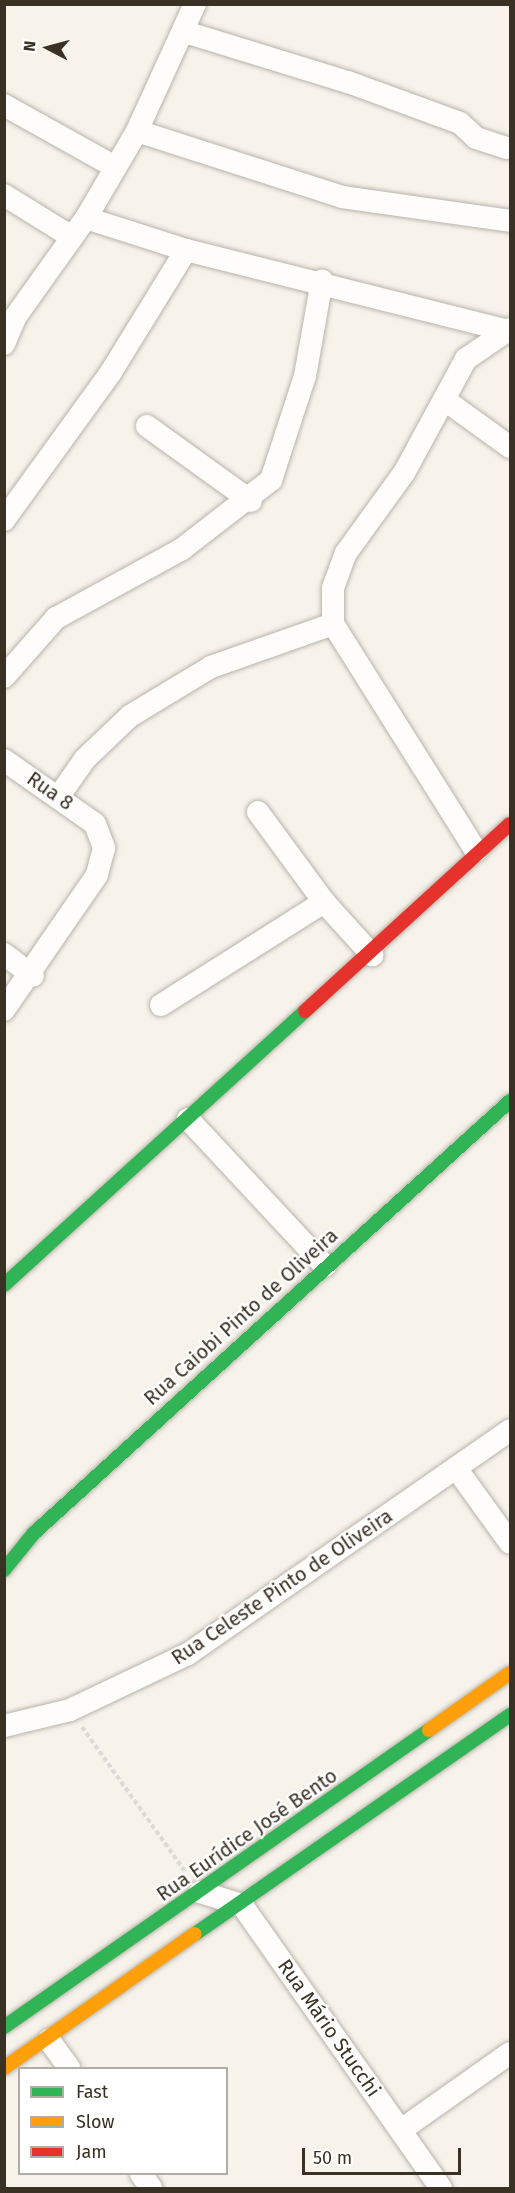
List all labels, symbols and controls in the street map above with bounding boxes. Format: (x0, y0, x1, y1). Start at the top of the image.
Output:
north arrow (18, 18, 78, 78)
text: N (20, 40, 40, 52)
street label: Rua 8 (22, 767, 78, 815)
street label: Rua Caiobi Pinto de Oliveira (139, 1224, 343, 1410)
street label: Rua Celeste Pinto de Oliveira (167, 1504, 397, 1670)
street label: Rua Eurídice José Bento (152, 1764, 342, 1906)
street label: Rua Mário Stucchi (273, 1955, 385, 2101)
legend (18, 2067, 228, 2175)
text: Fast (76, 2081, 108, 2103)
text: Slow (76, 2111, 114, 2133)
scale bar (305, 2136, 464, 2174)
text: Jam (76, 2141, 107, 2163)
text: 50 m (313, 2147, 352, 2169)

